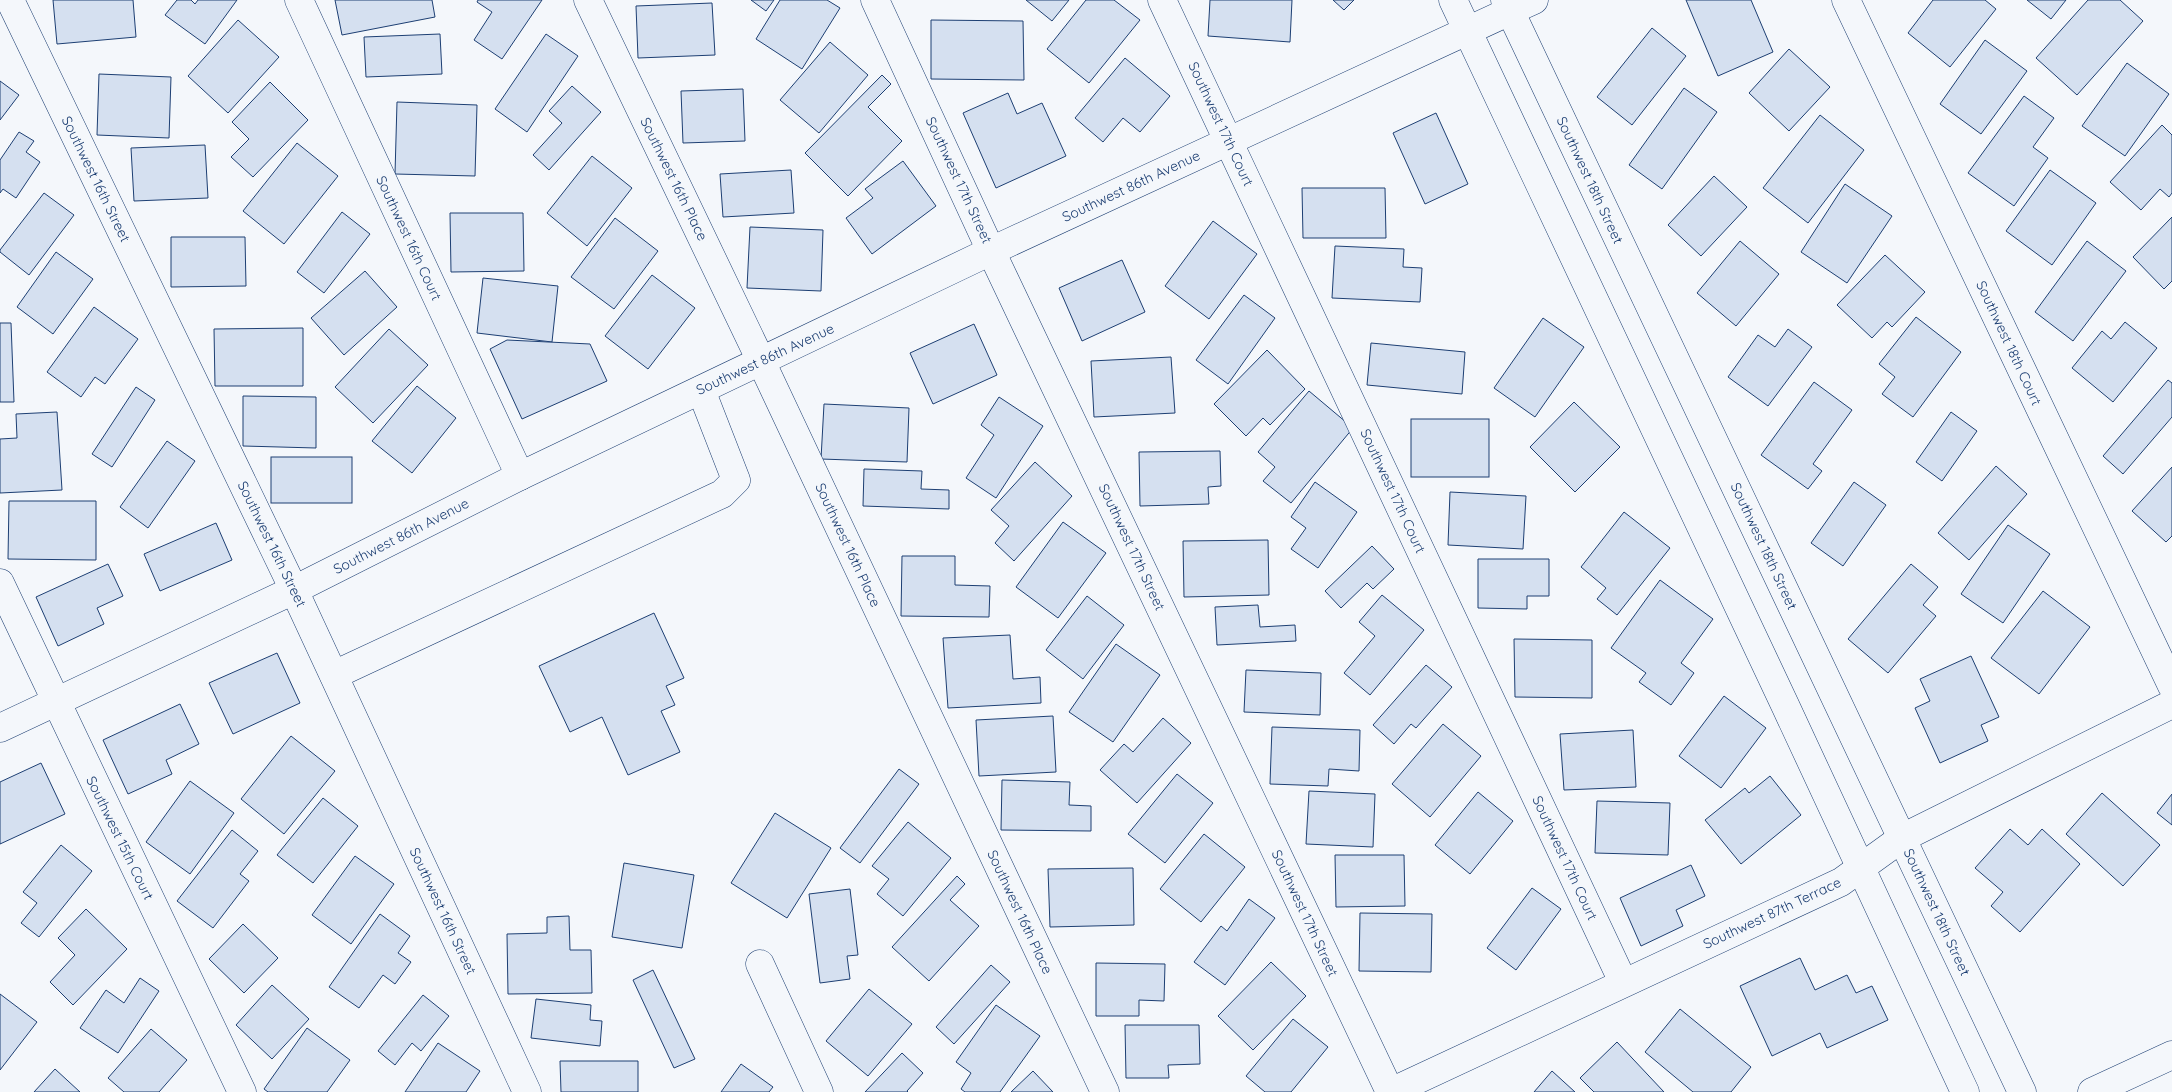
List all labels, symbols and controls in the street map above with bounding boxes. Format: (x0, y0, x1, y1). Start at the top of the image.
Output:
street label: Southwest 17th Court (1184, 59, 1258, 189)
street label: Southwest 16th Street (58, 113, 134, 245)
street label: Southwest 16th Place (636, 114, 712, 244)
street label: Southwest 17th Street (922, 114, 996, 246)
street label: Southwest 18th Street (1553, 114, 1627, 247)
street label: Southwest 86th Avenue (1059, 146, 1203, 226)
street label: Southwest 16th Court (372, 173, 446, 303)
street label: Southwest 18th Court (1972, 278, 2046, 408)
street label: Southwest 86th Avenue (693, 319, 837, 399)
street label: Southwest 17th Court (1356, 426, 1430, 556)
street label: Southwest 16th Street (234, 478, 310, 610)
street label: Southwest 16th Place (811, 480, 885, 610)
street label: Southwest 18th Street (1727, 480, 1801, 613)
street label: Southwest 17th Street (1095, 481, 1169, 613)
street label: Southwest 86th Avenue (330, 494, 472, 578)
street label: Southwest 15th Court (82, 773, 158, 903)
street label: Southwest 17th Court (1528, 793, 1602, 923)
street label: Southwest 16th Street (406, 845, 480, 978)
street label: Southwest 18th Street (1900, 846, 1974, 979)
street label: Southwest 16th Place (983, 847, 1057, 977)
street label: Southwest 17th Street (1268, 847, 1342, 979)
street label: Southwest 87th Terrace (1700, 873, 1844, 953)

